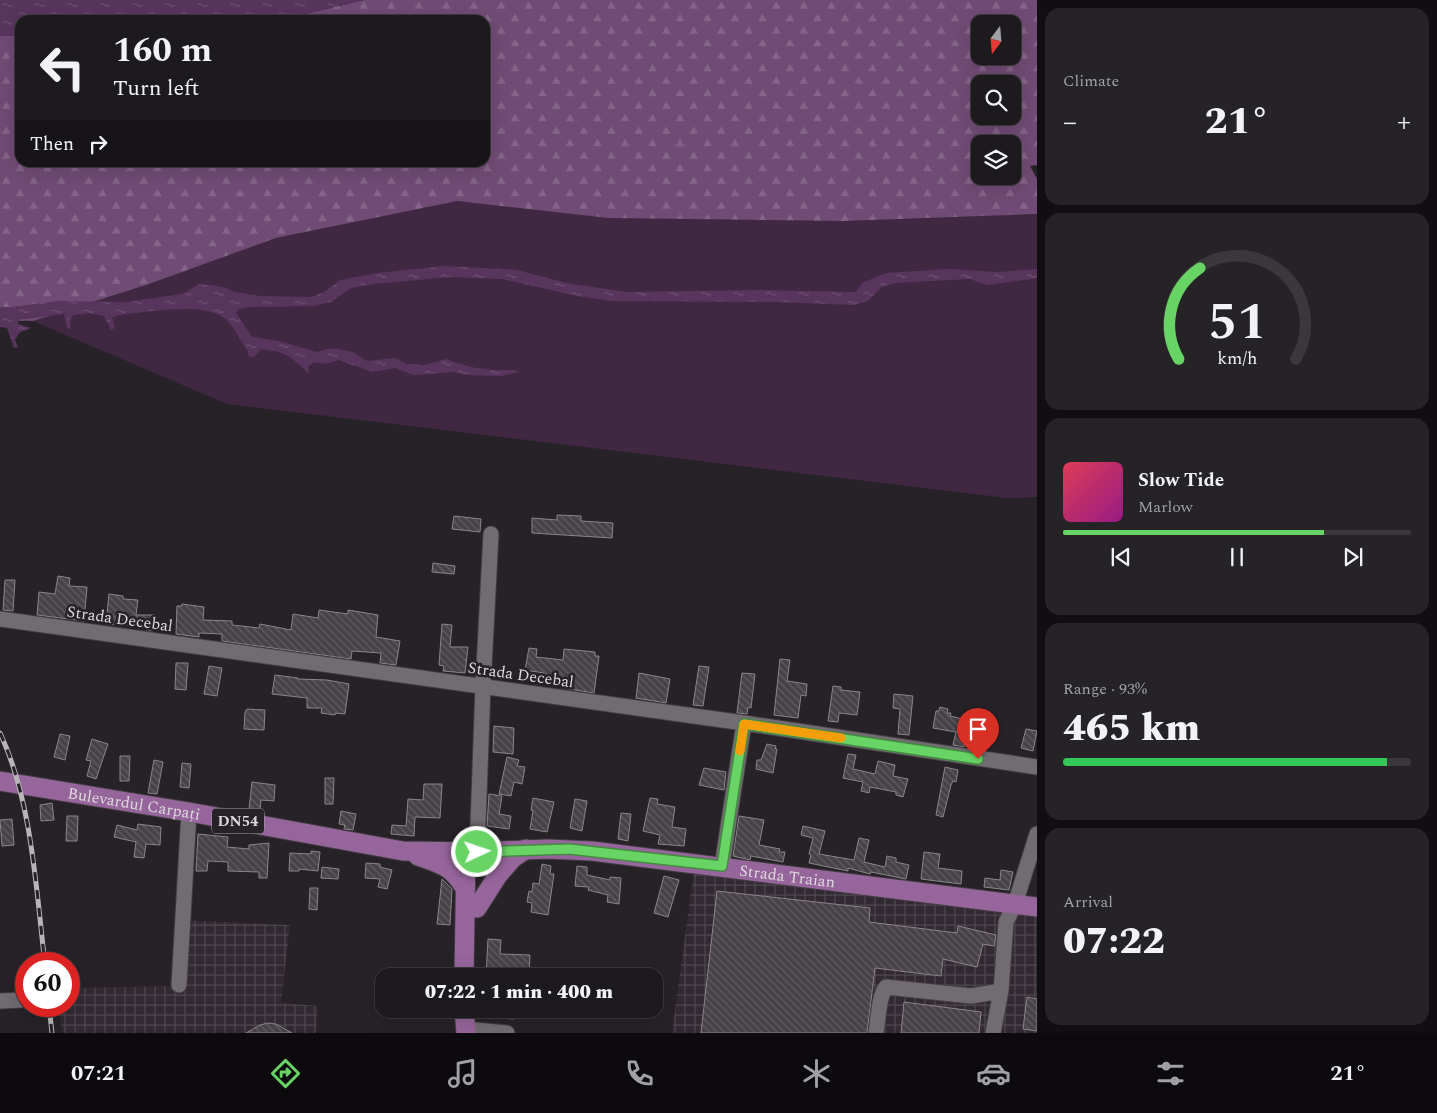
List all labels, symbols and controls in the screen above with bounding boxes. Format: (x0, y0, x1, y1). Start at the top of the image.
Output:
north arrow (971, 15, 1021, 65)
map controls (971, 15, 1021, 185)
text: 160 m (113, 24, 212, 77)
icon: left (30, 35, 95, 100)
text: Climate (1063, 69, 1119, 93)
text: Turn left (113, 72, 199, 105)
button: search (971, 75, 1021, 125)
text: 21° (1205, 93, 1269, 151)
text: − (1063, 101, 1077, 144)
text: + (1397, 101, 1411, 144)
text: Then (30, 130, 74, 159)
icon: right (84, 130, 112, 158)
button: layers (971, 135, 1021, 185)
text: 51 (1208, 283, 1266, 362)
text: km/h (1217, 345, 1257, 372)
text: Slow Tide (1138, 466, 1224, 495)
text: Marlow (1138, 495, 1193, 519)
icon: previous (1107, 543, 1135, 571)
icon: pause (1223, 543, 1251, 571)
icon: next (1339, 543, 1367, 571)
street label: Strada Decebal (65, 600, 174, 638)
street label: Strada Decebal (466, 656, 575, 694)
text: Range · 93% (1063, 677, 1147, 701)
text: 465 km (1063, 700, 1200, 758)
pin (957, 708, 999, 759)
icon: arrive (964, 715, 992, 743)
street label: Bulevardul Carpați (66, 781, 202, 827)
road number: DN54 (212, 808, 264, 834)
position arrow (450, 825, 502, 877)
street label: Strada Traian (738, 859, 837, 894)
text: Arrival (1063, 890, 1113, 914)
text: 07:22 (1063, 913, 1165, 971)
speed limit sign: 60 (15, 952, 80, 1017)
text: 07:22 · 1 min · 400 m (425, 978, 613, 1007)
icon: directions (268, 1056, 303, 1091)
icon: music (445, 1056, 480, 1091)
icon: phone (622, 1056, 657, 1091)
icon: climate (799, 1056, 834, 1091)
icon: car (976, 1056, 1011, 1091)
icon: filters (1153, 1056, 1188, 1091)
text: 07:21 (71, 1057, 126, 1090)
text: 21° (1330, 1057, 1366, 1090)

